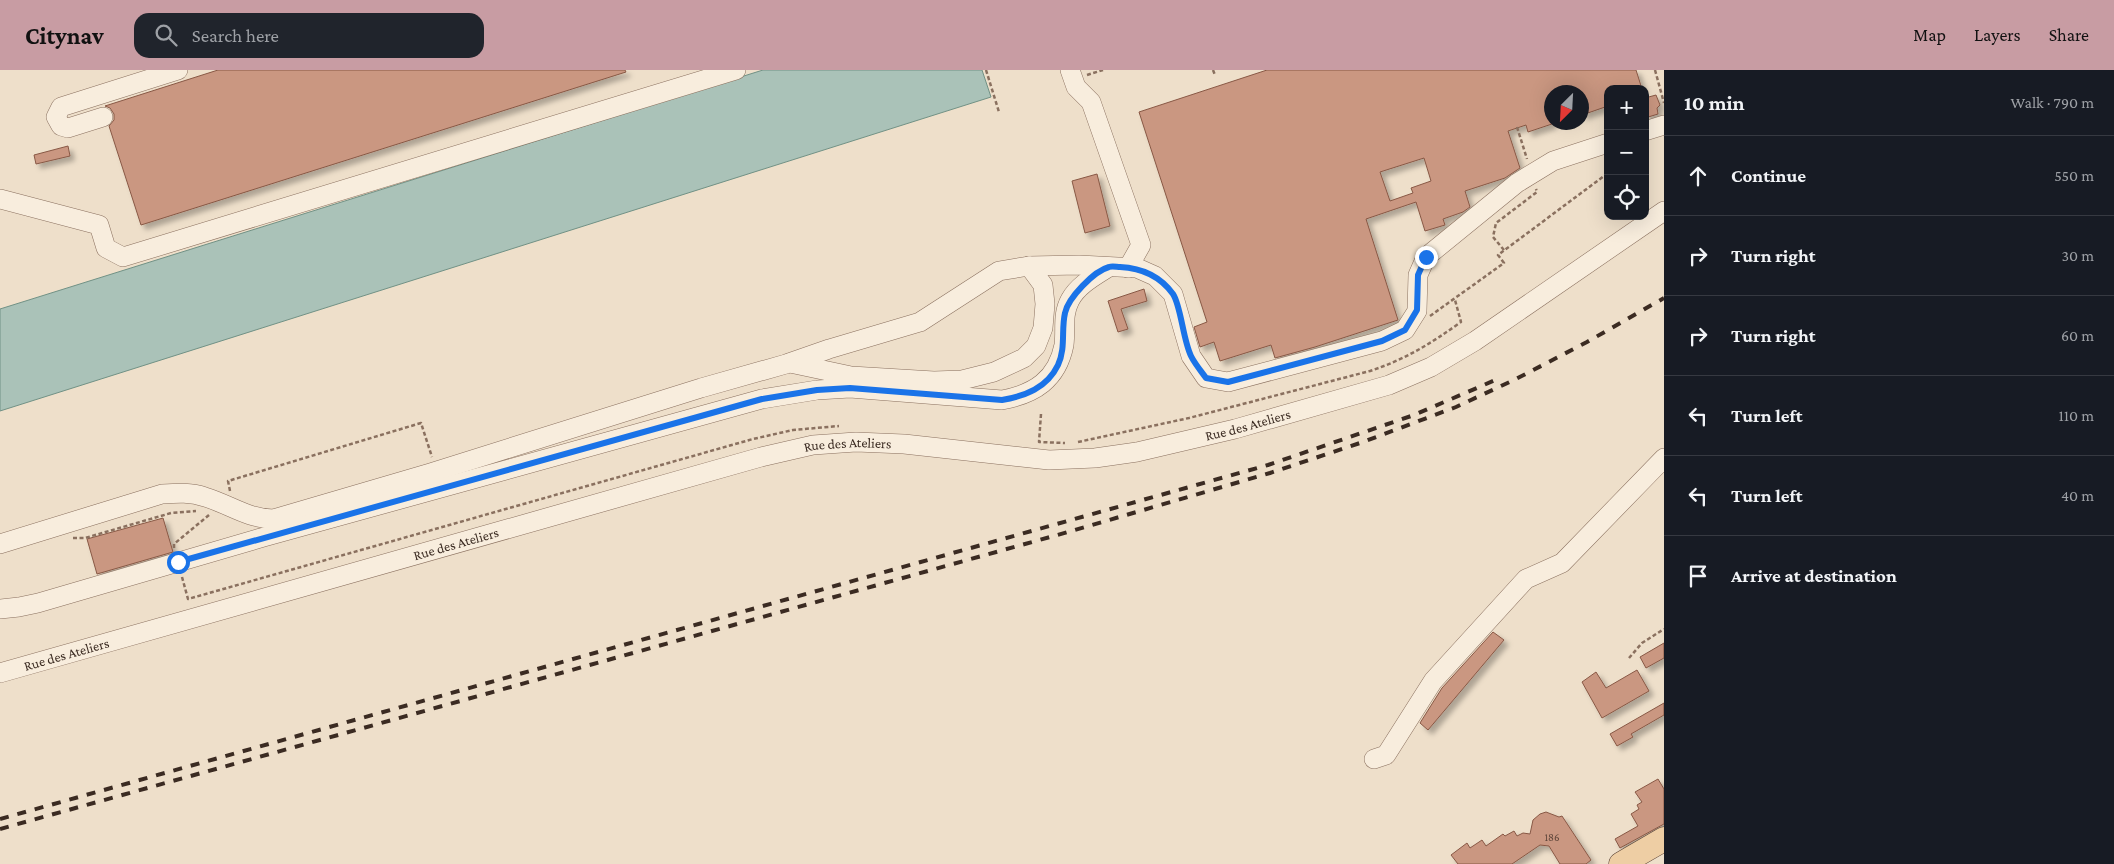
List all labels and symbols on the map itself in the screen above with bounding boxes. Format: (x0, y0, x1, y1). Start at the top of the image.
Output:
north arrow (1544, 85, 1589, 130)
route end (1415, 246, 1438, 269)
street label: Rue des Ateliers (1203, 406, 1292, 444)
street label: Rue des Ateliers (802, 434, 892, 455)
street label: Rue des Ateliers (412, 524, 500, 563)
route start (167, 551, 190, 574)
street label: Rue des Ateliers (22, 634, 111, 674)
house number: 186 (1544, 831, 1560, 843)

